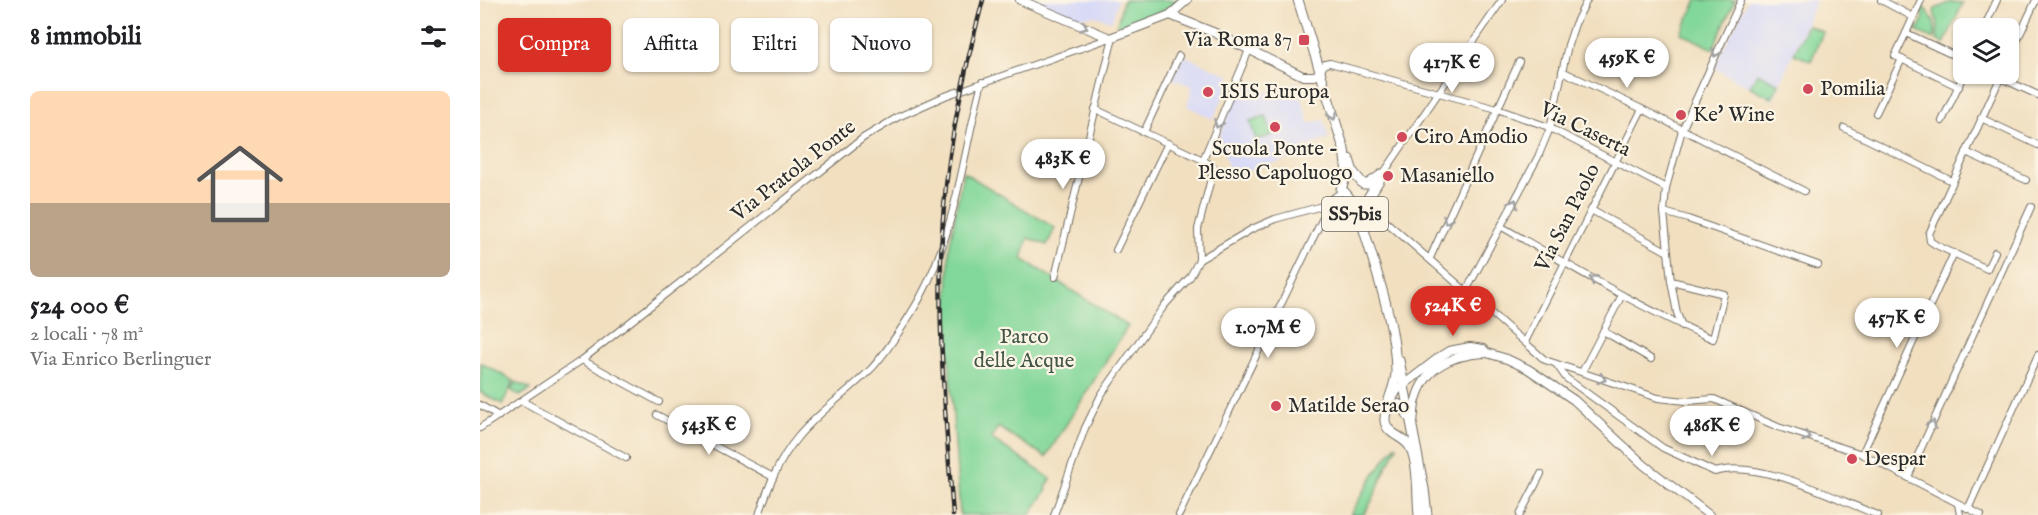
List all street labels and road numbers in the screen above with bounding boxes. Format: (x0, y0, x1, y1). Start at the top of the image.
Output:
street label: Via Caserta (1534, 96, 1636, 164)
street label: Via Pratola Ponte (726, 114, 862, 229)
street label: Via San Paolo (1529, 159, 1607, 278)
road number: SS7bis (1322, 197, 1388, 231)

